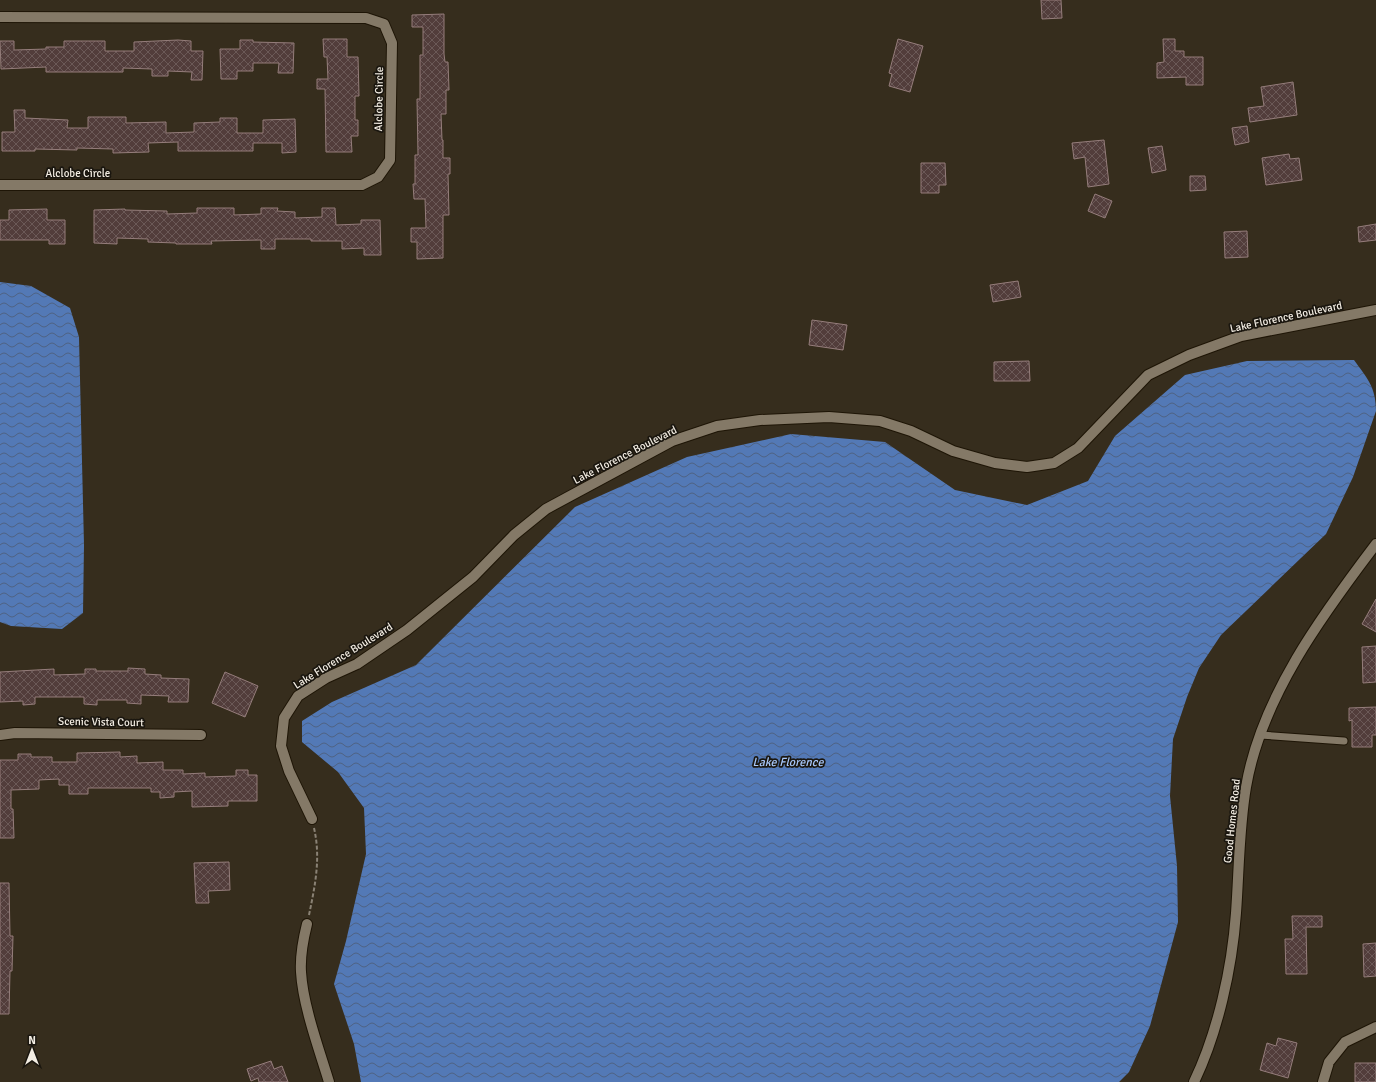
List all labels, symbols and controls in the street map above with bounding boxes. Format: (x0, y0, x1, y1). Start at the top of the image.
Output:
street label: Alclobe Circle (372, 67, 386, 131)
street label: Alclobe Circle (46, 167, 110, 180)
street label: Lake Florence Boulevard (1229, 299, 1344, 335)
street label: Lake Florence Boulevard (571, 423, 679, 487)
street label: Lake Florence Boulevard (291, 620, 395, 692)
street label: Scenic Vista Court (58, 715, 144, 729)
water label: Lake Florence (753, 755, 824, 770)
street label: Good Homes Road (1221, 778, 1243, 864)
north arrow (12, 1030, 52, 1070)
text: N (28, 1034, 36, 1047)

